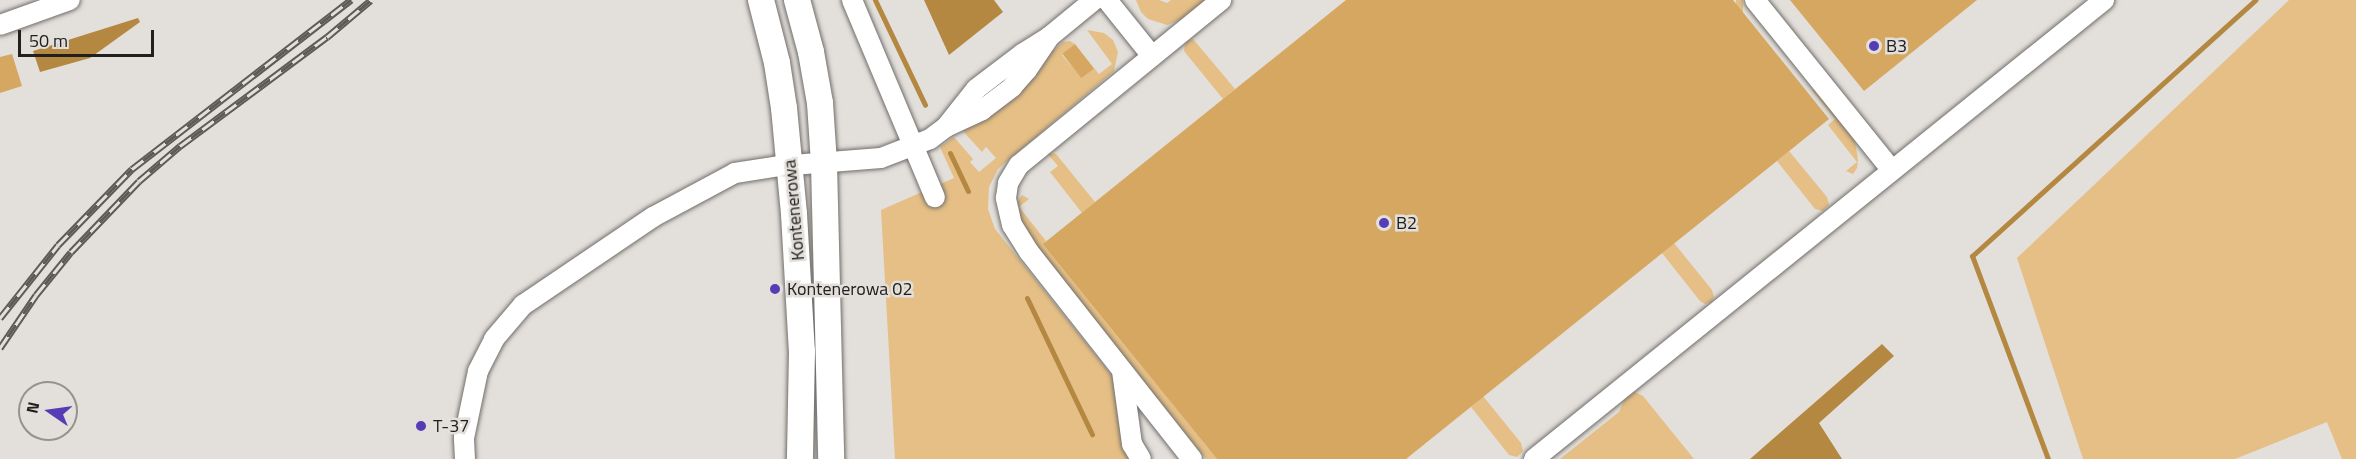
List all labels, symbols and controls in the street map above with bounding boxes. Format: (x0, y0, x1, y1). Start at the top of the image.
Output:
scale bar (21, 18, 158, 56)
text: 50 m (29, 27, 68, 54)
place label: B3 (1886, 35, 1907, 57)
marker: B3 (1867, 39, 1881, 53)
street label: Kontenerowa (779, 159, 809, 261)
place label: B2 (1396, 212, 1417, 234)
marker: B2 (1377, 216, 1391, 230)
place label: Kontenerowa 02 (787, 278, 912, 300)
marker: Kontenerowa 02 (768, 282, 782, 296)
north arrow (18, 381, 78, 441)
text: N (19, 399, 45, 416)
place label: T-37 (433, 415, 469, 437)
marker: T-37 (414, 419, 428, 433)

